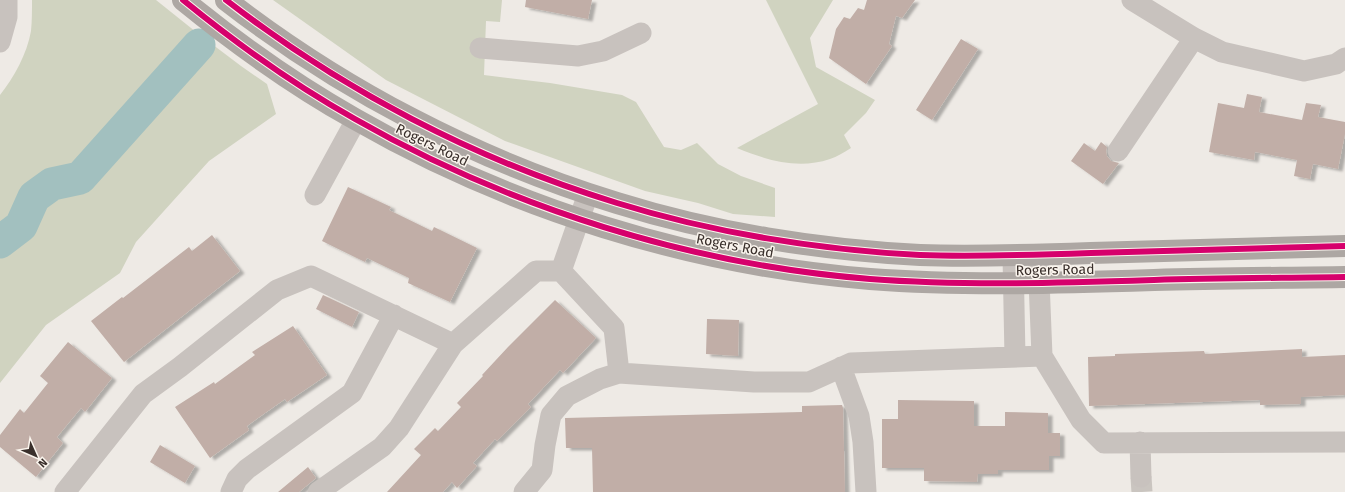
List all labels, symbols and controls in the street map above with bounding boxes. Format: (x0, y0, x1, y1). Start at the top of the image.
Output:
street label: Rogers Road (393, 120, 471, 170)
street label: Rogers Road (695, 230, 775, 262)
street label: Rogers Road (1015, 261, 1095, 279)
north arrow (16, 436, 56, 476)
text: N (36, 456, 50, 470)

